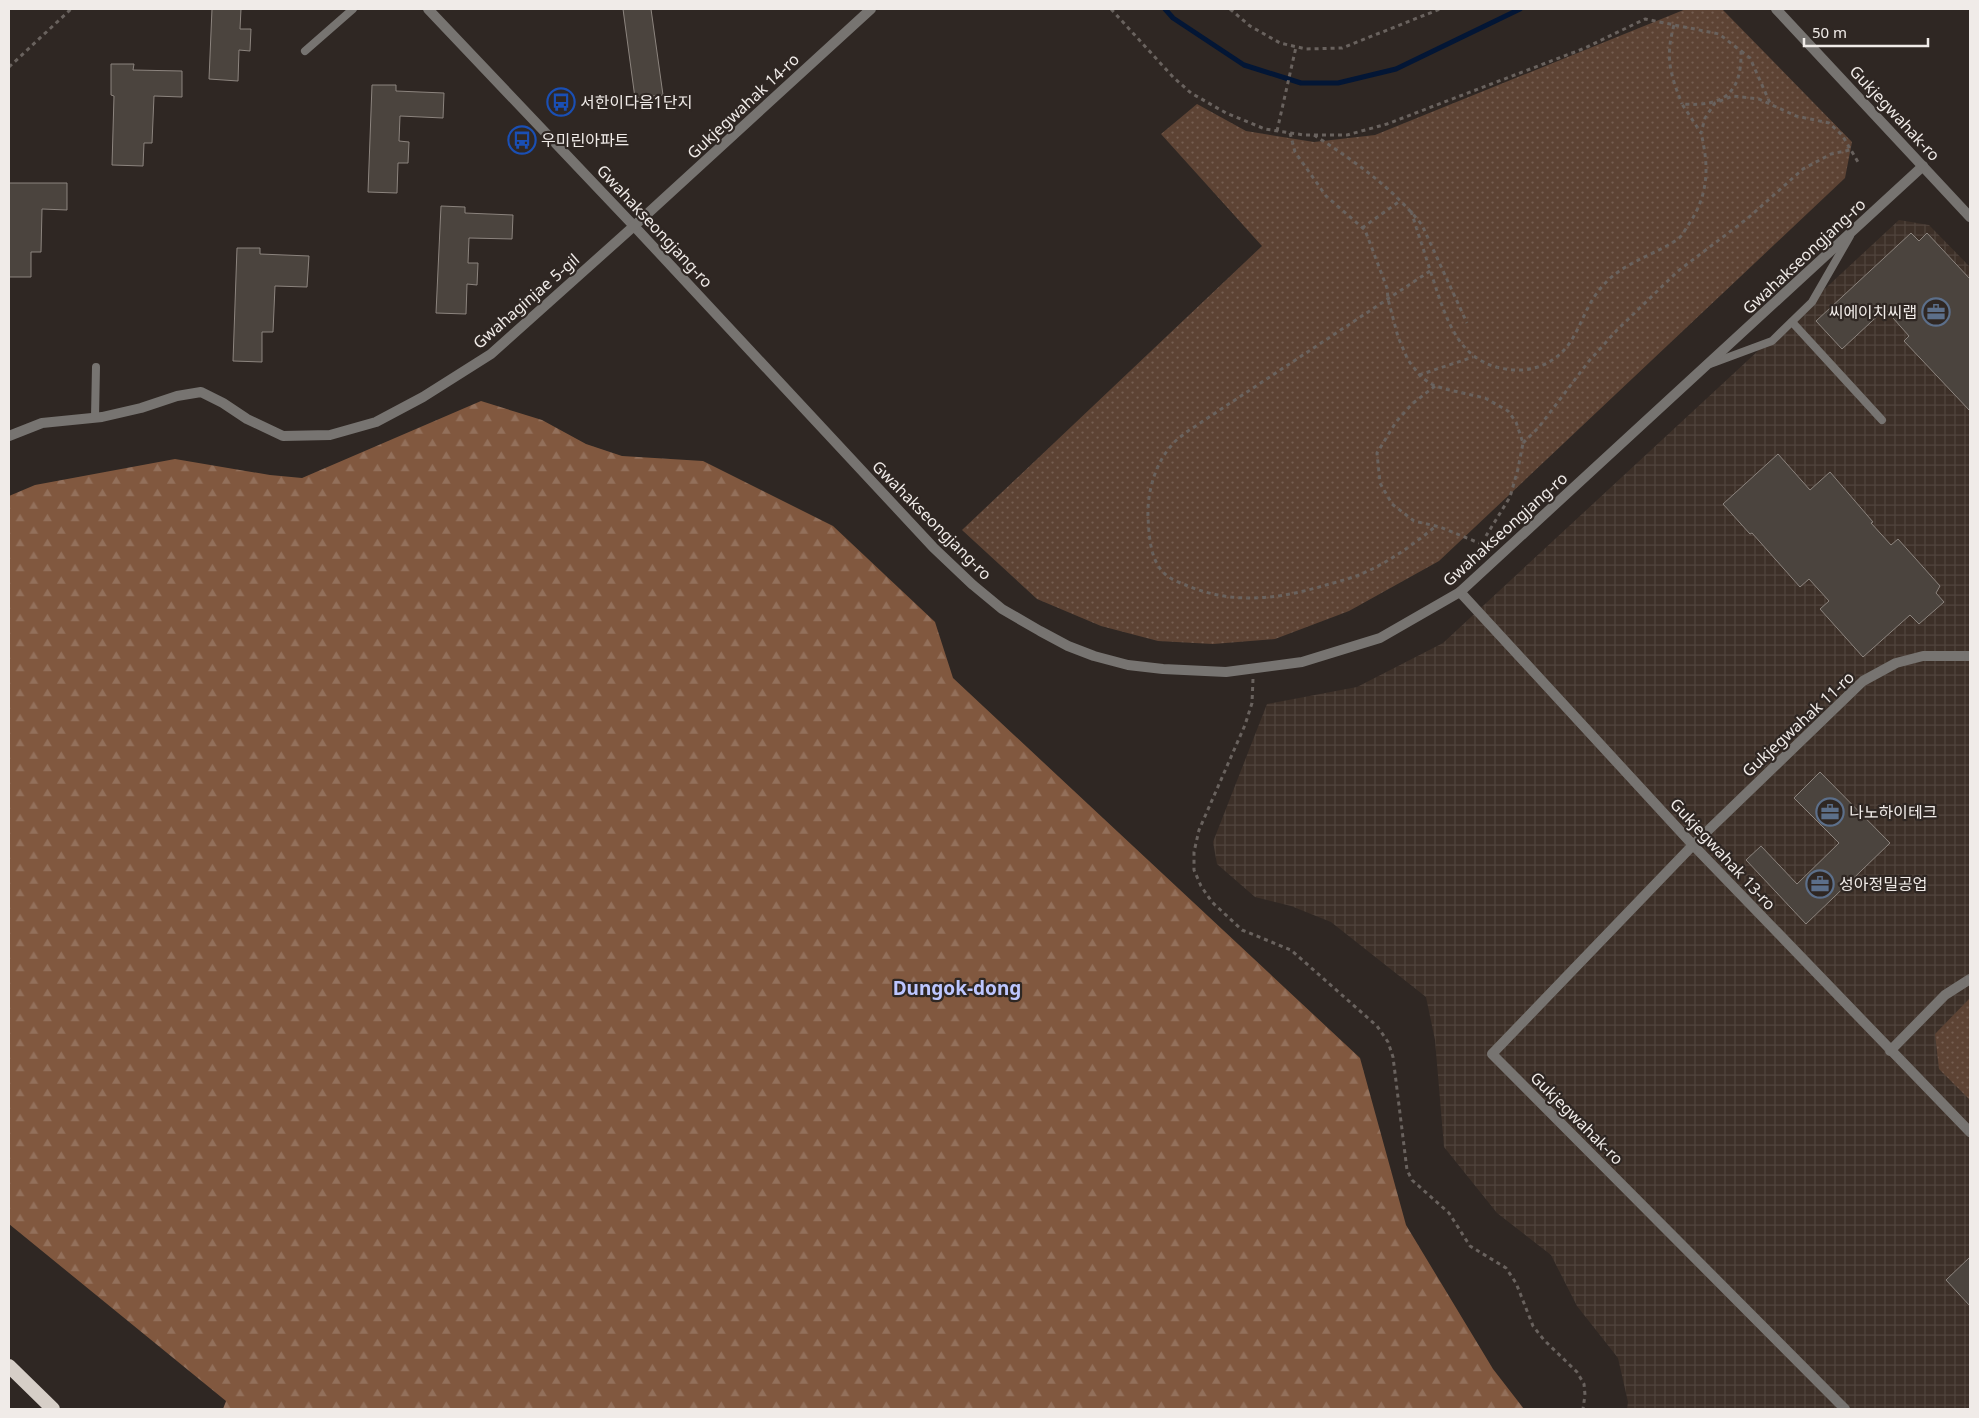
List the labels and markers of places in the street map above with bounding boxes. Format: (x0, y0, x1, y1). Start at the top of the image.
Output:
bus stop icon: 서한이다음1단지 (546, 87, 576, 117)
place label: 서한이다음1단지 (580, 91, 692, 113)
bus stop icon: 우미린아파트 (507, 125, 537, 155)
place label: 우미린아파트 (541, 129, 629, 151)
office icon: 씨에이치씨랩 (1921, 297, 1951, 327)
place label: 씨에이치씨랩 (1829, 301, 1917, 323)
office icon: 나노하이테크 (1815, 797, 1845, 827)
place label: 나노하이테크 (1849, 801, 1937, 823)
office icon: 성아정밀공업 (1805, 869, 1835, 899)
place label: 성아정밀공업 (1839, 873, 1927, 895)

